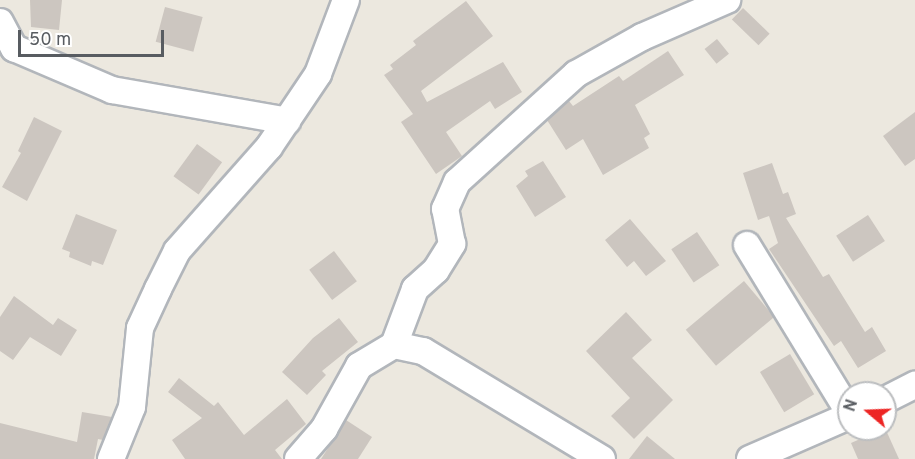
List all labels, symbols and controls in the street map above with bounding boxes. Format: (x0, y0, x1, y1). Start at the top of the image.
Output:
scale bar (21, 18, 166, 56)
text: 50 m (29, 29, 71, 52)
north arrow (837, 381, 897, 441)
text: N (841, 397, 863, 414)

